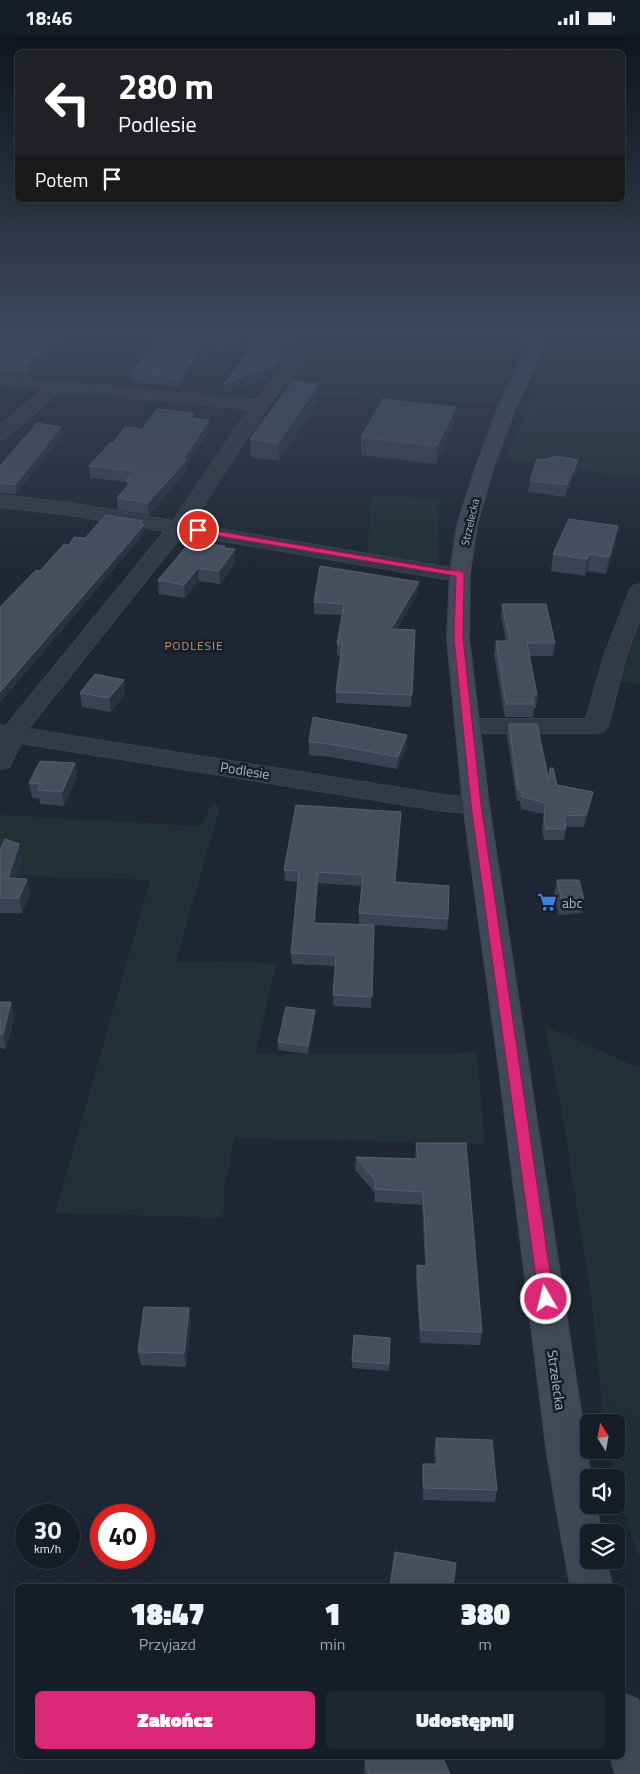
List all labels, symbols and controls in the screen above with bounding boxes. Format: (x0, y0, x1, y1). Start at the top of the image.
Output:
text: 18:46 (25, 3, 72, 32)
text: 280 m (118, 59, 214, 113)
icon: left (35, 70, 100, 135)
text: Podlesie (118, 107, 197, 141)
text: Potem (35, 165, 88, 194)
icon: arrive (98, 165, 126, 193)
street label: Strzelecka (457, 496, 483, 547)
pin (177, 509, 219, 551)
icon: arrive (184, 516, 212, 544)
district label: PODLESIE (164, 636, 224, 655)
street label: Podlesie (219, 756, 271, 784)
supermarket icon: abc (536, 891, 558, 913)
place label: abc (562, 892, 582, 913)
position arrow (519, 1272, 571, 1324)
street label: Strzelecka (542, 1348, 572, 1412)
north arrow (580, 1414, 625, 1459)
map controls (580, 1414, 625, 1569)
button: sound (580, 1469, 625, 1514)
speed limit sign: 40 (90, 1504, 155, 1569)
text: 30 (33, 1511, 62, 1549)
button: layers (580, 1524, 625, 1569)
text: km/h (34, 1539, 61, 1558)
text: 18:47 (130, 1591, 205, 1637)
text: 1 (324, 1591, 341, 1637)
text: 380 (460, 1591, 510, 1637)
text: Przyjazd (139, 1632, 196, 1656)
text: min (320, 1632, 345, 1656)
text: m (478, 1632, 492, 1656)
button: Zakończ (35, 1691, 315, 1749)
button: Udostępnij (325, 1691, 605, 1749)

